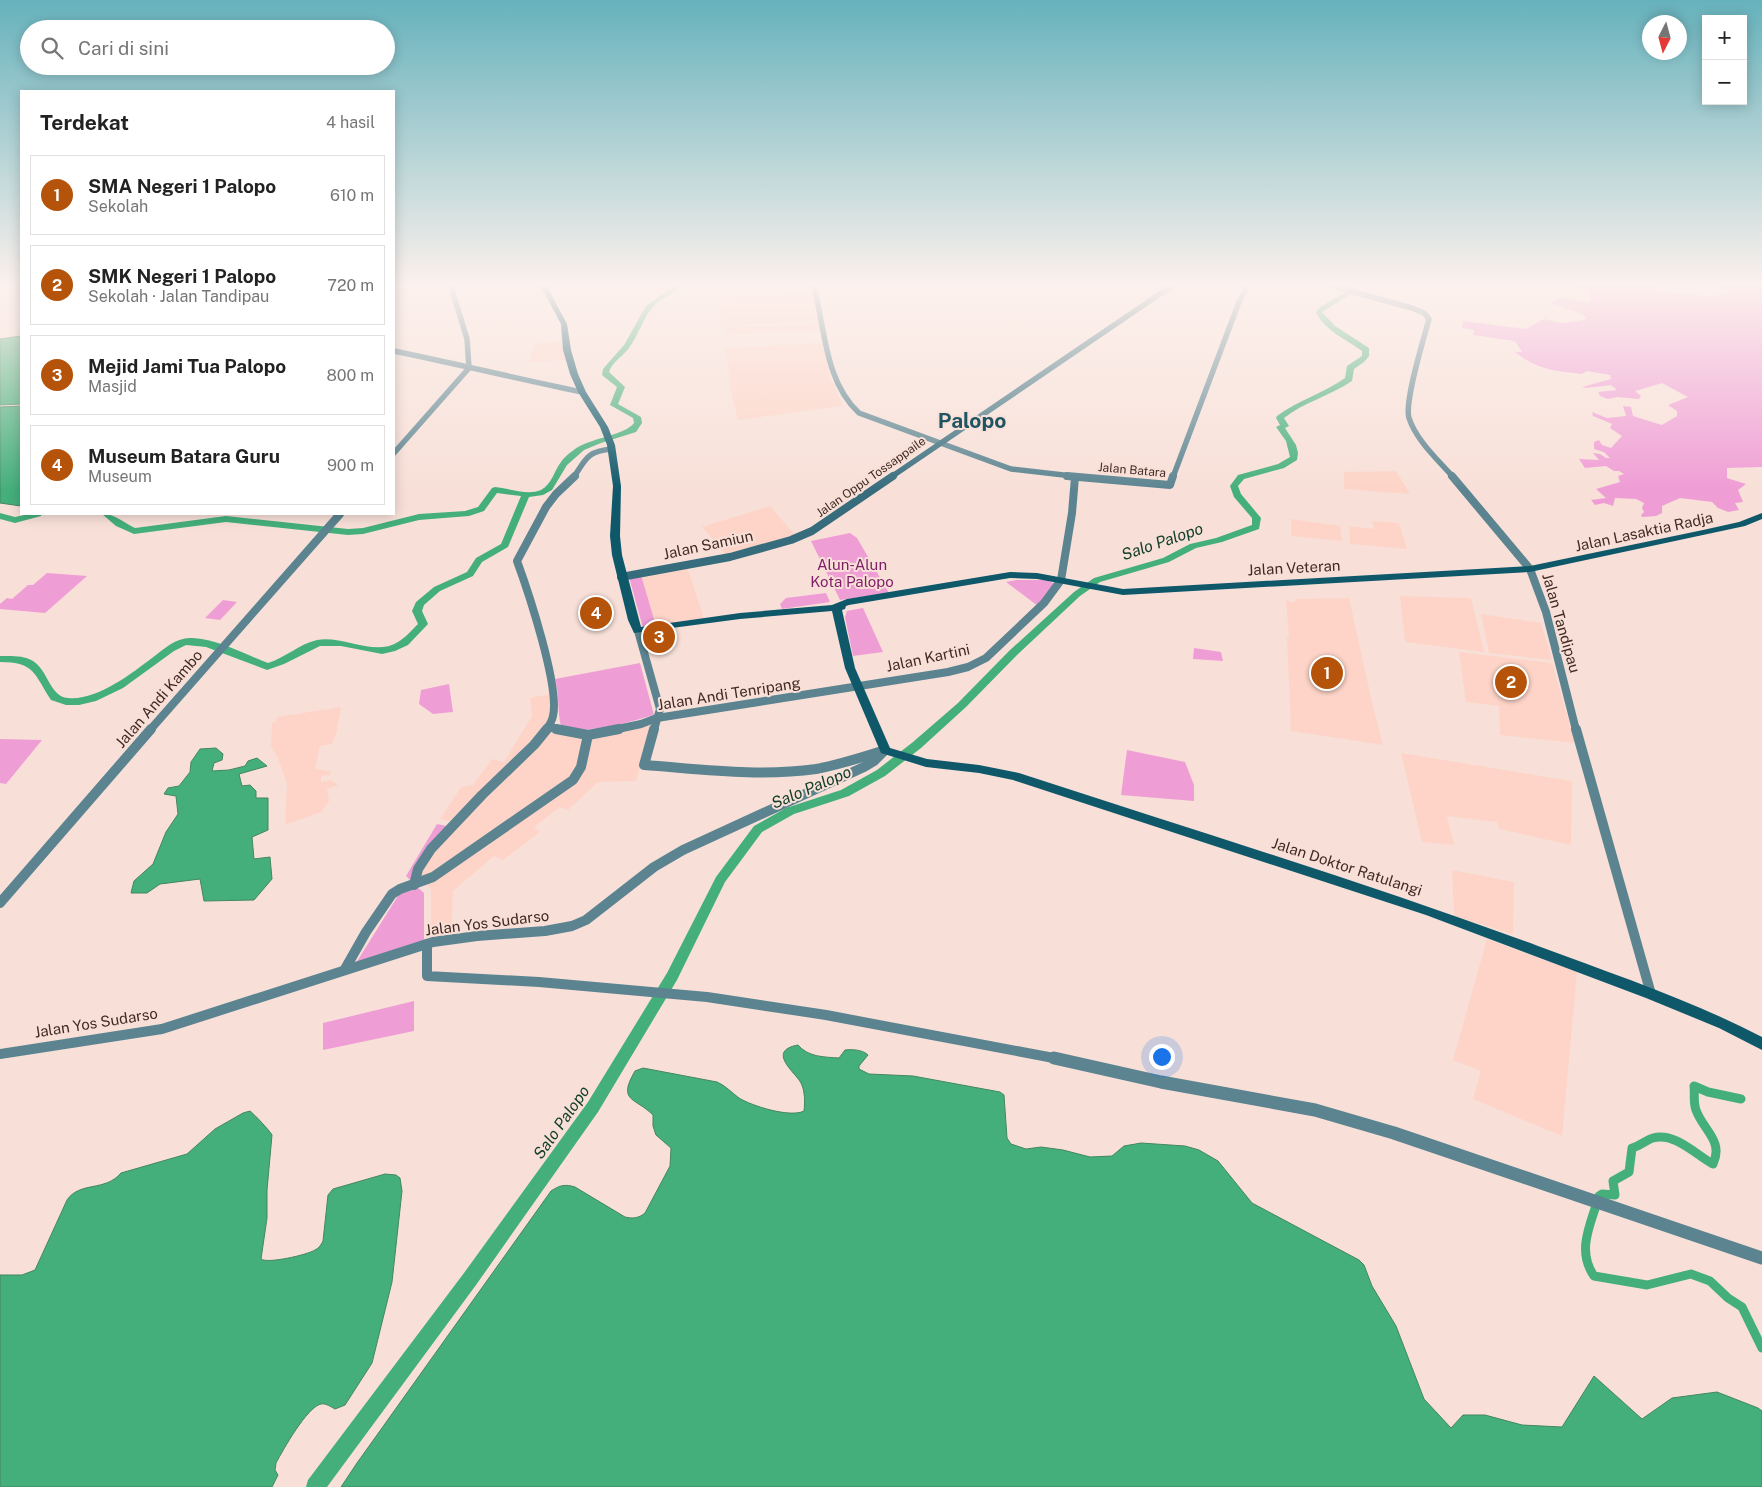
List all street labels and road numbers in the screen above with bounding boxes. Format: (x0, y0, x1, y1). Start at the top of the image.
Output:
street label: Jalan Oppu Tossappaile (814, 434, 928, 520)
street label: Jalan Batara (1097, 460, 1167, 480)
street label: Jalan Lasaktia Radja (1573, 509, 1715, 554)
street label: Jalan Samiun (661, 527, 754, 562)
street label: Jalan Veteran (1247, 557, 1341, 578)
street label: Jalan Tandipau (1539, 571, 1584, 675)
street label: Jalan Kartini (884, 640, 971, 675)
street label: Jalan Andi Kambo (112, 646, 206, 751)
street label: Jalan Andi Tenripang (656, 674, 802, 713)
street label: Jalan Doktor Ratulangi (1270, 834, 1424, 899)
street label: Jalan Yos Sudarso (424, 906, 550, 939)
street label: Jalan Yos Sudarso (33, 1004, 159, 1041)

